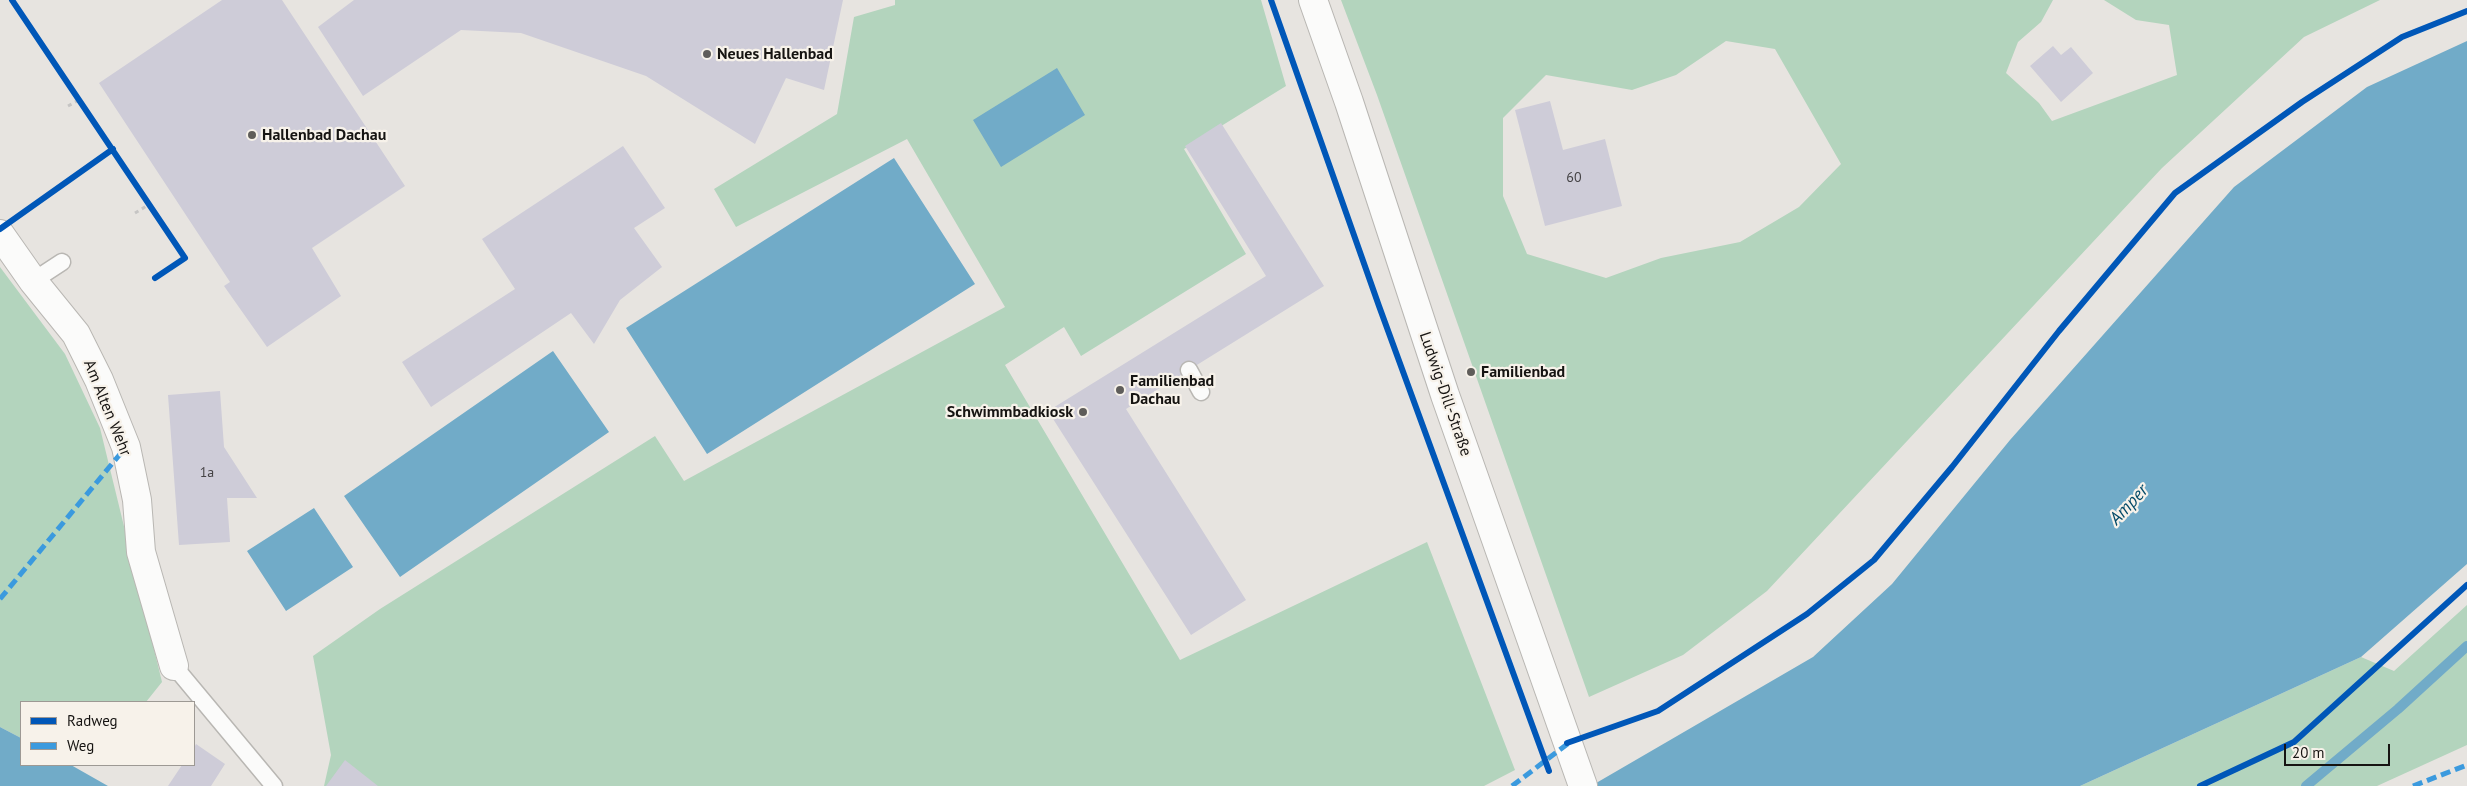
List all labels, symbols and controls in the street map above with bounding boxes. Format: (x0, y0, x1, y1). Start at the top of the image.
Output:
place label: Neues Hallenbad (717, 44, 833, 64)
marker: Neues Hallenbad (701, 48, 713, 60)
place label: Hallenbad Dachau (262, 125, 386, 145)
marker: Hallenbad Dachau (246, 129, 258, 141)
house number: 60 (1566, 170, 1582, 186)
street label: Ludwig-Dill-Straße (1415, 329, 1475, 459)
street label: Am Alten Wehr (79, 357, 135, 459)
place label: Familienbad (1481, 362, 1565, 382)
marker: Familienbad (1465, 366, 1477, 378)
place label: Familienbad Dachau (1130, 371, 1214, 409)
marker: Familienbad Dachau (1114, 384, 1126, 396)
place label: Schwimmbadkiosk (947, 402, 1073, 422)
marker: Schwimmbadkiosk (1077, 406, 1089, 418)
house number: 1a (200, 465, 214, 481)
water label: Amper (2105, 480, 2153, 530)
legend (20, 701, 195, 766)
text: Radweg (67, 711, 118, 730)
scale bar (2287, 734, 2393, 766)
text: Weg (67, 736, 94, 755)
text: 20 m (2292, 743, 2325, 762)

